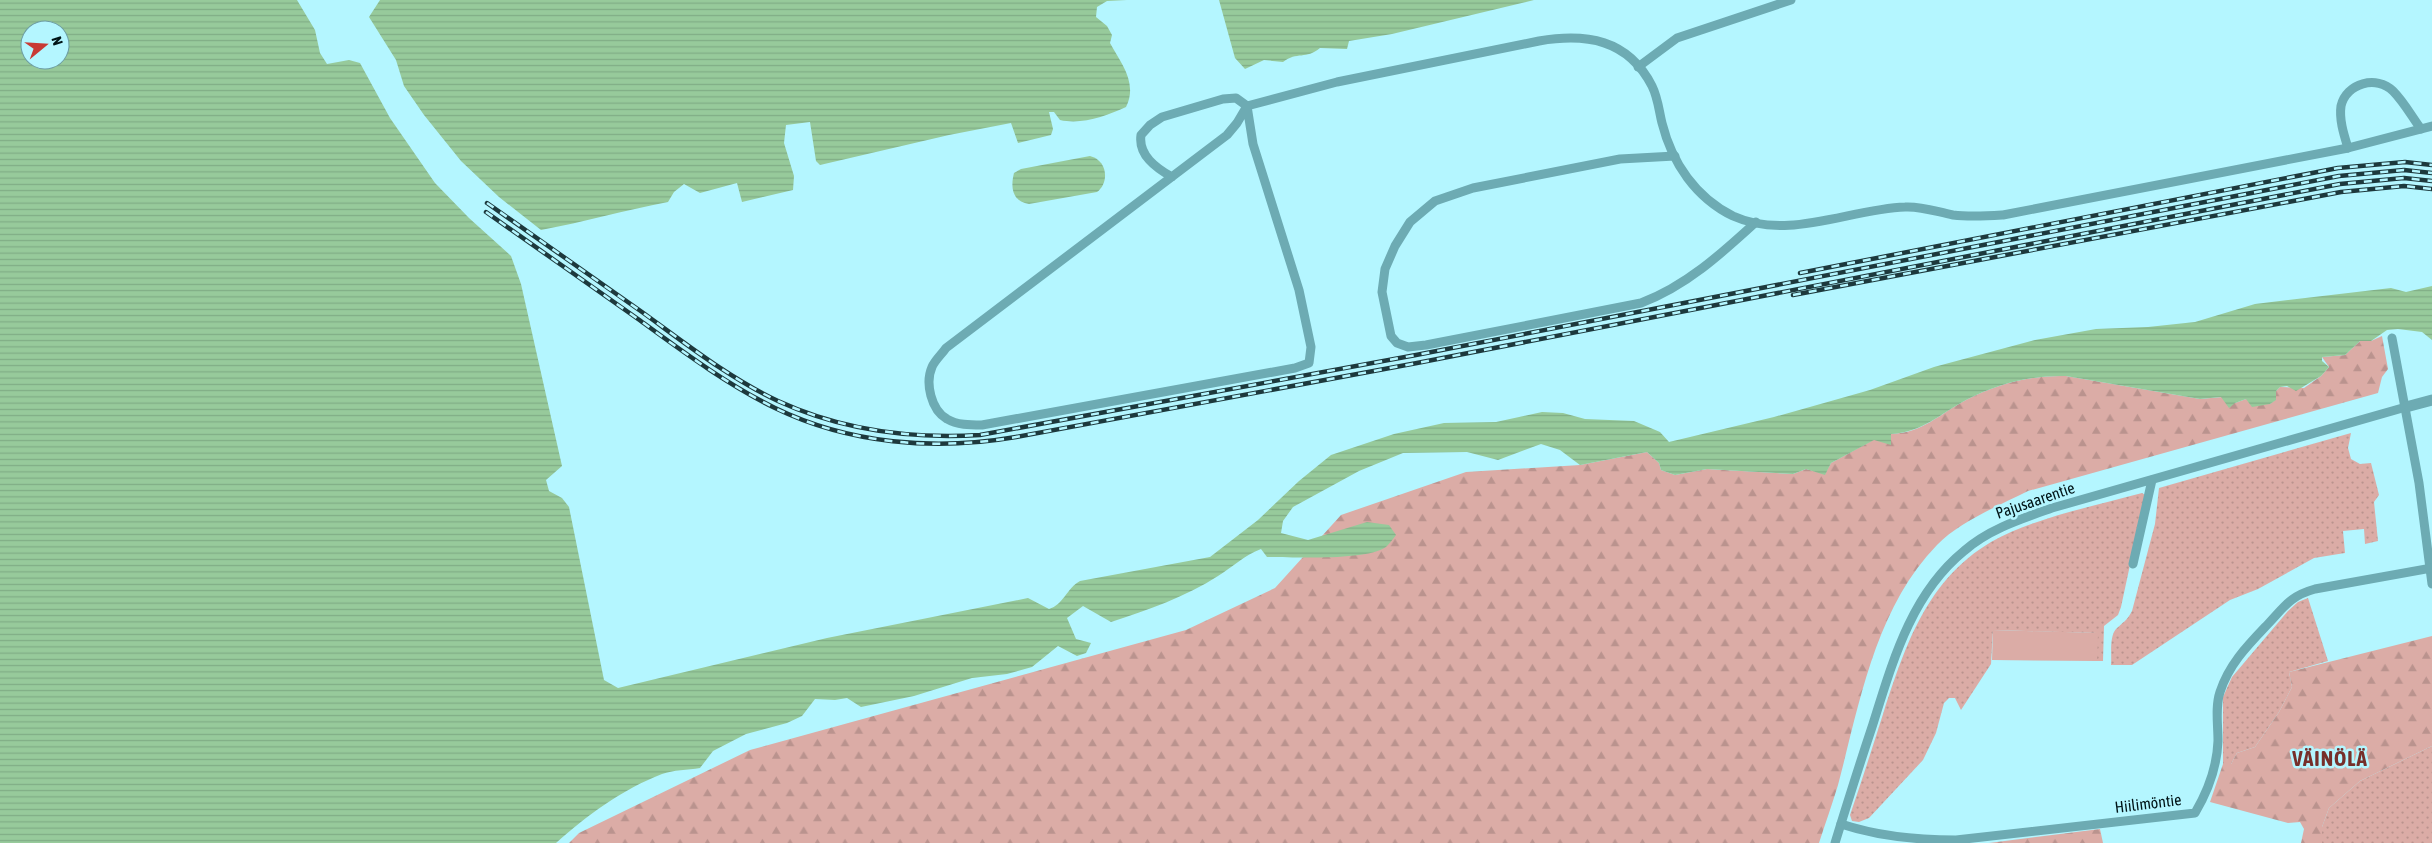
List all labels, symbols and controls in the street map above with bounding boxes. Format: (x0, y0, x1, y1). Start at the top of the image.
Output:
north arrow (20, 20, 70, 70)
text: N (48, 35, 66, 47)
street label: Pajusaarentie (1993, 478, 2077, 523)
district label: VÄINÖLÄ (2291, 746, 2368, 770)
street label: Hiilimöntie (2114, 790, 2182, 816)

